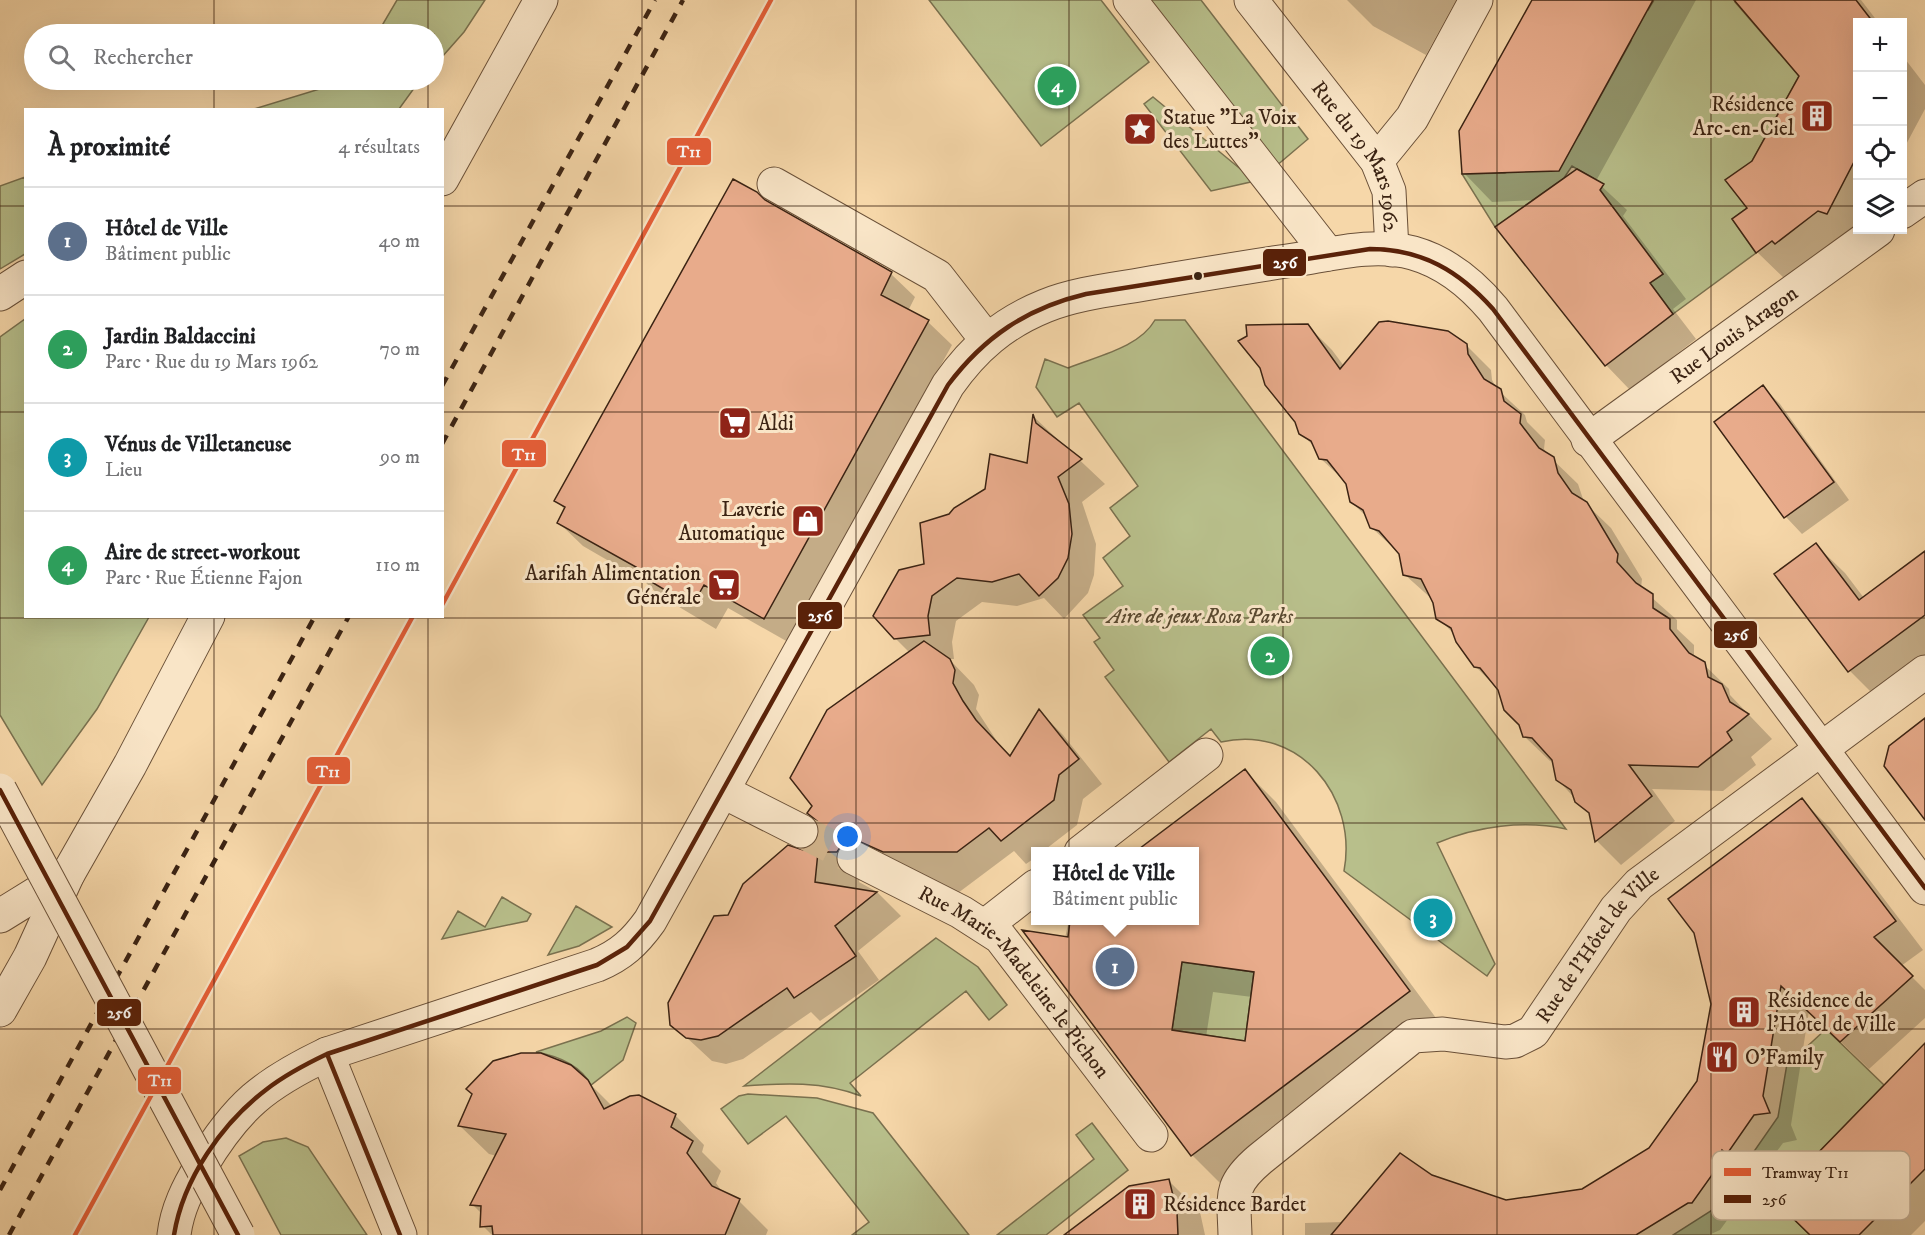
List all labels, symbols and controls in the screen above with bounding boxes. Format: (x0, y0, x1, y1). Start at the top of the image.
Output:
map controls (1853, 18, 1907, 234)
button: + (1853, 18, 1907, 72)
search box (24, 24, 444, 90)
icon: search (45, 41, 78, 74)
text: Rechercher (93, 44, 193, 71)
pin: 4 (1038, 64, 1076, 109)
button: − (1853, 72, 1907, 126)
street label: Rue du 19 Mars 1962 (1305, 76, 1403, 234)
place label: Résidence Arc-en-Ciel (1693, 92, 1795, 142)
building icon: Résidence Arc-en-Ciel (1799, 98, 1835, 134)
place label: Statue "La Voix des Luttes" (1163, 105, 1297, 155)
place icon: Statue "La Voix des Luttes" (1122, 111, 1158, 147)
button: locate (1853, 126, 1907, 180)
text: À proximité (48, 131, 170, 164)
text: 4 résultats (338, 135, 420, 160)
line badge: T11 (666, 137, 712, 166)
text: T11 (676, 142, 701, 162)
button: layers (1853, 180, 1907, 234)
text: Hôtel de Ville (105, 215, 228, 242)
text: 1 (64, 229, 71, 254)
text: 40 m (378, 229, 420, 254)
text: Bâtiment public (105, 242, 231, 267)
line badge: 256 (1262, 248, 1307, 277)
text: 256 (1273, 253, 1299, 273)
unlabelled marker (1192, 270, 1204, 282)
street label: Rue Louis Aragon (1665, 280, 1803, 390)
text: Jardin Baldaccini (105, 323, 256, 350)
text: 2 (63, 337, 72, 362)
text: 70 m (379, 337, 420, 362)
text: Parc · Rue du 19 Mars 1962 (105, 350, 318, 375)
supermarket icon: Aldi (717, 405, 753, 441)
place label: Aldi (758, 411, 794, 437)
text: Vénus de Villetaneuse (105, 431, 291, 458)
line badge: T11 (501, 439, 547, 468)
text: 3 (64, 445, 71, 470)
text: 90 m (380, 445, 420, 470)
text: T11 (511, 445, 536, 465)
text: Lieu (105, 458, 143, 483)
place label: Laverie Automatique (678, 497, 785, 547)
shop icon: Laverie Automatique (790, 503, 826, 539)
text: Aire de street-workout (105, 539, 300, 566)
text: 4 (62, 553, 73, 578)
text: 110 m (375, 553, 420, 578)
place label: Aarifah Alimentation Générale (525, 561, 701, 611)
text: Parc · Rue Étienne Fajon (105, 566, 303, 591)
supermarket icon: Aarifah Alimentation Générale (706, 567, 742, 603)
line badge: 256 (797, 601, 843, 630)
park label: Aire de jeux Rosa Parks (1105, 604, 1293, 630)
text: 256 (808, 606, 834, 626)
line badge: 256 (1713, 620, 1758, 649)
text: 256 (1724, 625, 1750, 645)
pin: 2 (1250, 634, 1290, 678)
line badge: T11 (306, 756, 351, 785)
text: T11 (315, 762, 340, 782)
your location (833, 822, 862, 851)
popup (1031, 847, 1199, 925)
text: Hôtel de Ville (1052, 860, 1175, 887)
street label: Rue de l'Hôtel de Ville (1531, 861, 1665, 1028)
street label: Rue Marie-Madeleine le Pichon (914, 881, 1115, 1084)
text: Bâtiment public (1052, 887, 1178, 912)
pin: 3 (1414, 896, 1452, 940)
pin: 1 (1096, 944, 1134, 990)
place label: Résidence de l'Hôtel de Ville (1767, 988, 1896, 1038)
building icon: Résidence de l'Hôtel de Ville (1726, 994, 1762, 1030)
line badge: 256 (96, 998, 142, 1027)
text: 256 (107, 1003, 133, 1023)
restaurant icon: O'Family (1704, 1039, 1740, 1075)
place label: O'Family (1745, 1045, 1825, 1071)
line badge: T11 (137, 1066, 182, 1095)
text: T11 (147, 1071, 172, 1091)
legend (1712, 1151, 1910, 1220)
text: Tramway T11 (1762, 1163, 1849, 1183)
building icon: Résidence Bardet (1122, 1186, 1158, 1222)
text: 256 (1762, 1190, 1787, 1210)
place label: Résidence Bardet (1163, 1192, 1306, 1218)

